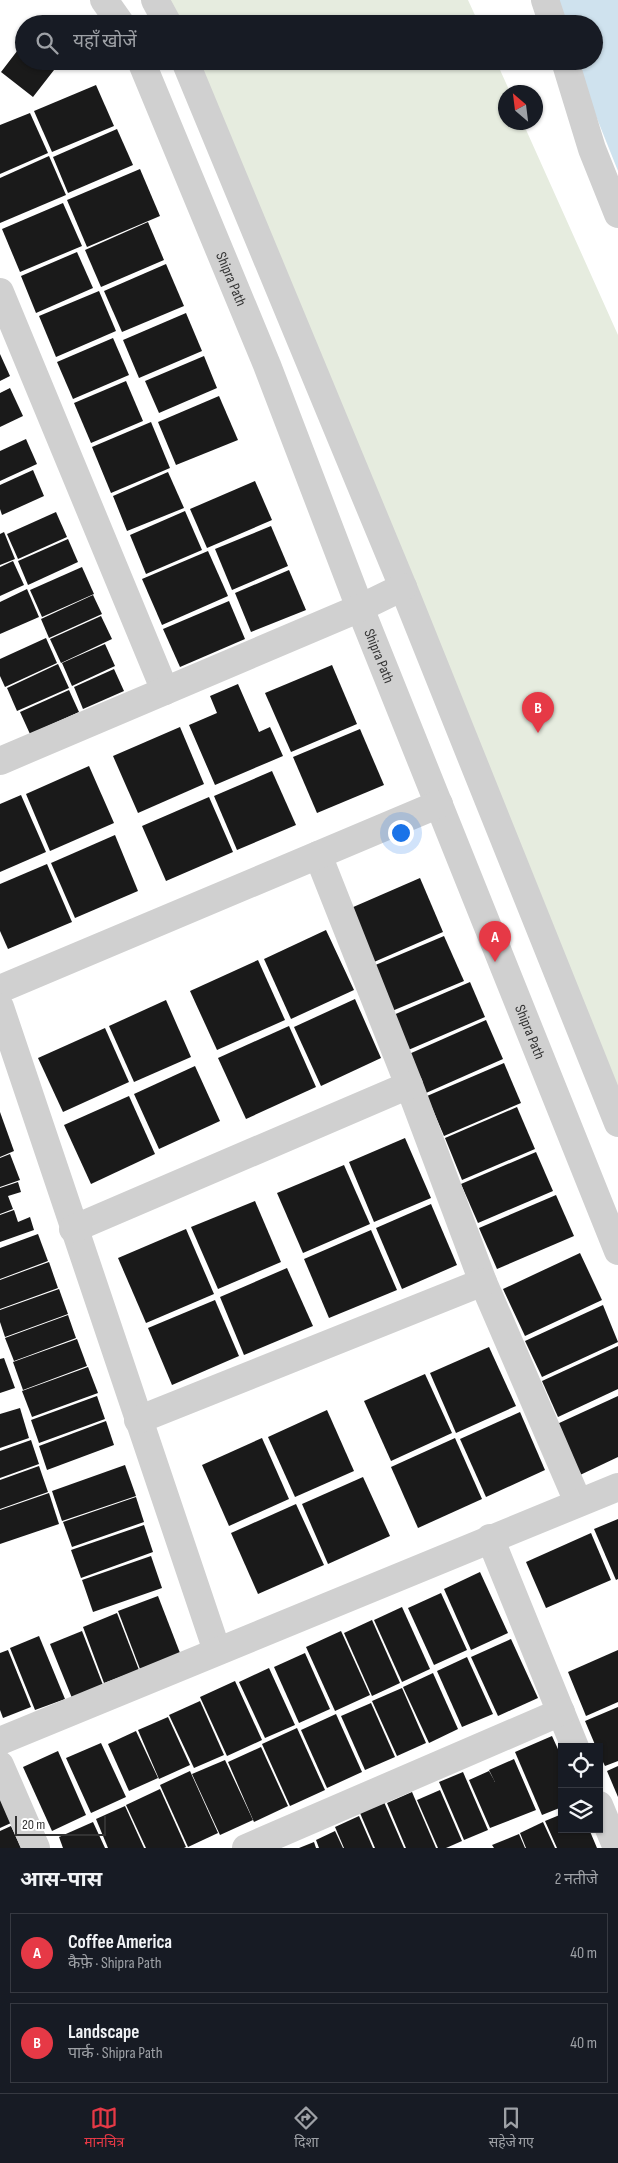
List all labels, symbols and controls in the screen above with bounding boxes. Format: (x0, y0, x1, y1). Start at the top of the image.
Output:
search box (15, 15, 603, 70)
icon: search (33, 29, 61, 57)
text: यहाँ खोजें (73, 30, 137, 53)
north arrow (498, 85, 543, 130)
street label: Shipra Path (211, 249, 251, 309)
street label: Shipra Path (359, 626, 398, 686)
pin: B (522, 692, 554, 733)
your location (388, 820, 414, 846)
pin: A (479, 921, 511, 962)
street label: Shipra Path (510, 1002, 549, 1062)
map controls (558, 1743, 603, 1833)
button: locate (558, 1743, 603, 1788)
button: layers (558, 1788, 603, 1833)
scale bar (15, 1813, 106, 1836)
text: 20 m (22, 1816, 45, 1833)
text: आस-पास (20, 1867, 102, 1892)
text: 2 नतीजे (555, 1870, 598, 1889)
text: Coffee America (68, 1931, 172, 1954)
text: A (33, 1944, 41, 1963)
text: 40 m (570, 1944, 597, 1963)
text: कैफ़े · Shipra Path (68, 1954, 162, 1973)
text: Landscape (68, 2021, 139, 2044)
text: B (33, 2034, 41, 2053)
text: 40 m (570, 2034, 597, 2053)
text: पार्क · Shipra Path (68, 2044, 163, 2063)
tab: मानचित्र (84, 2104, 124, 2153)
tab: दिशा (292, 2104, 320, 2153)
tab: सहेजे गए (489, 2104, 534, 2153)

